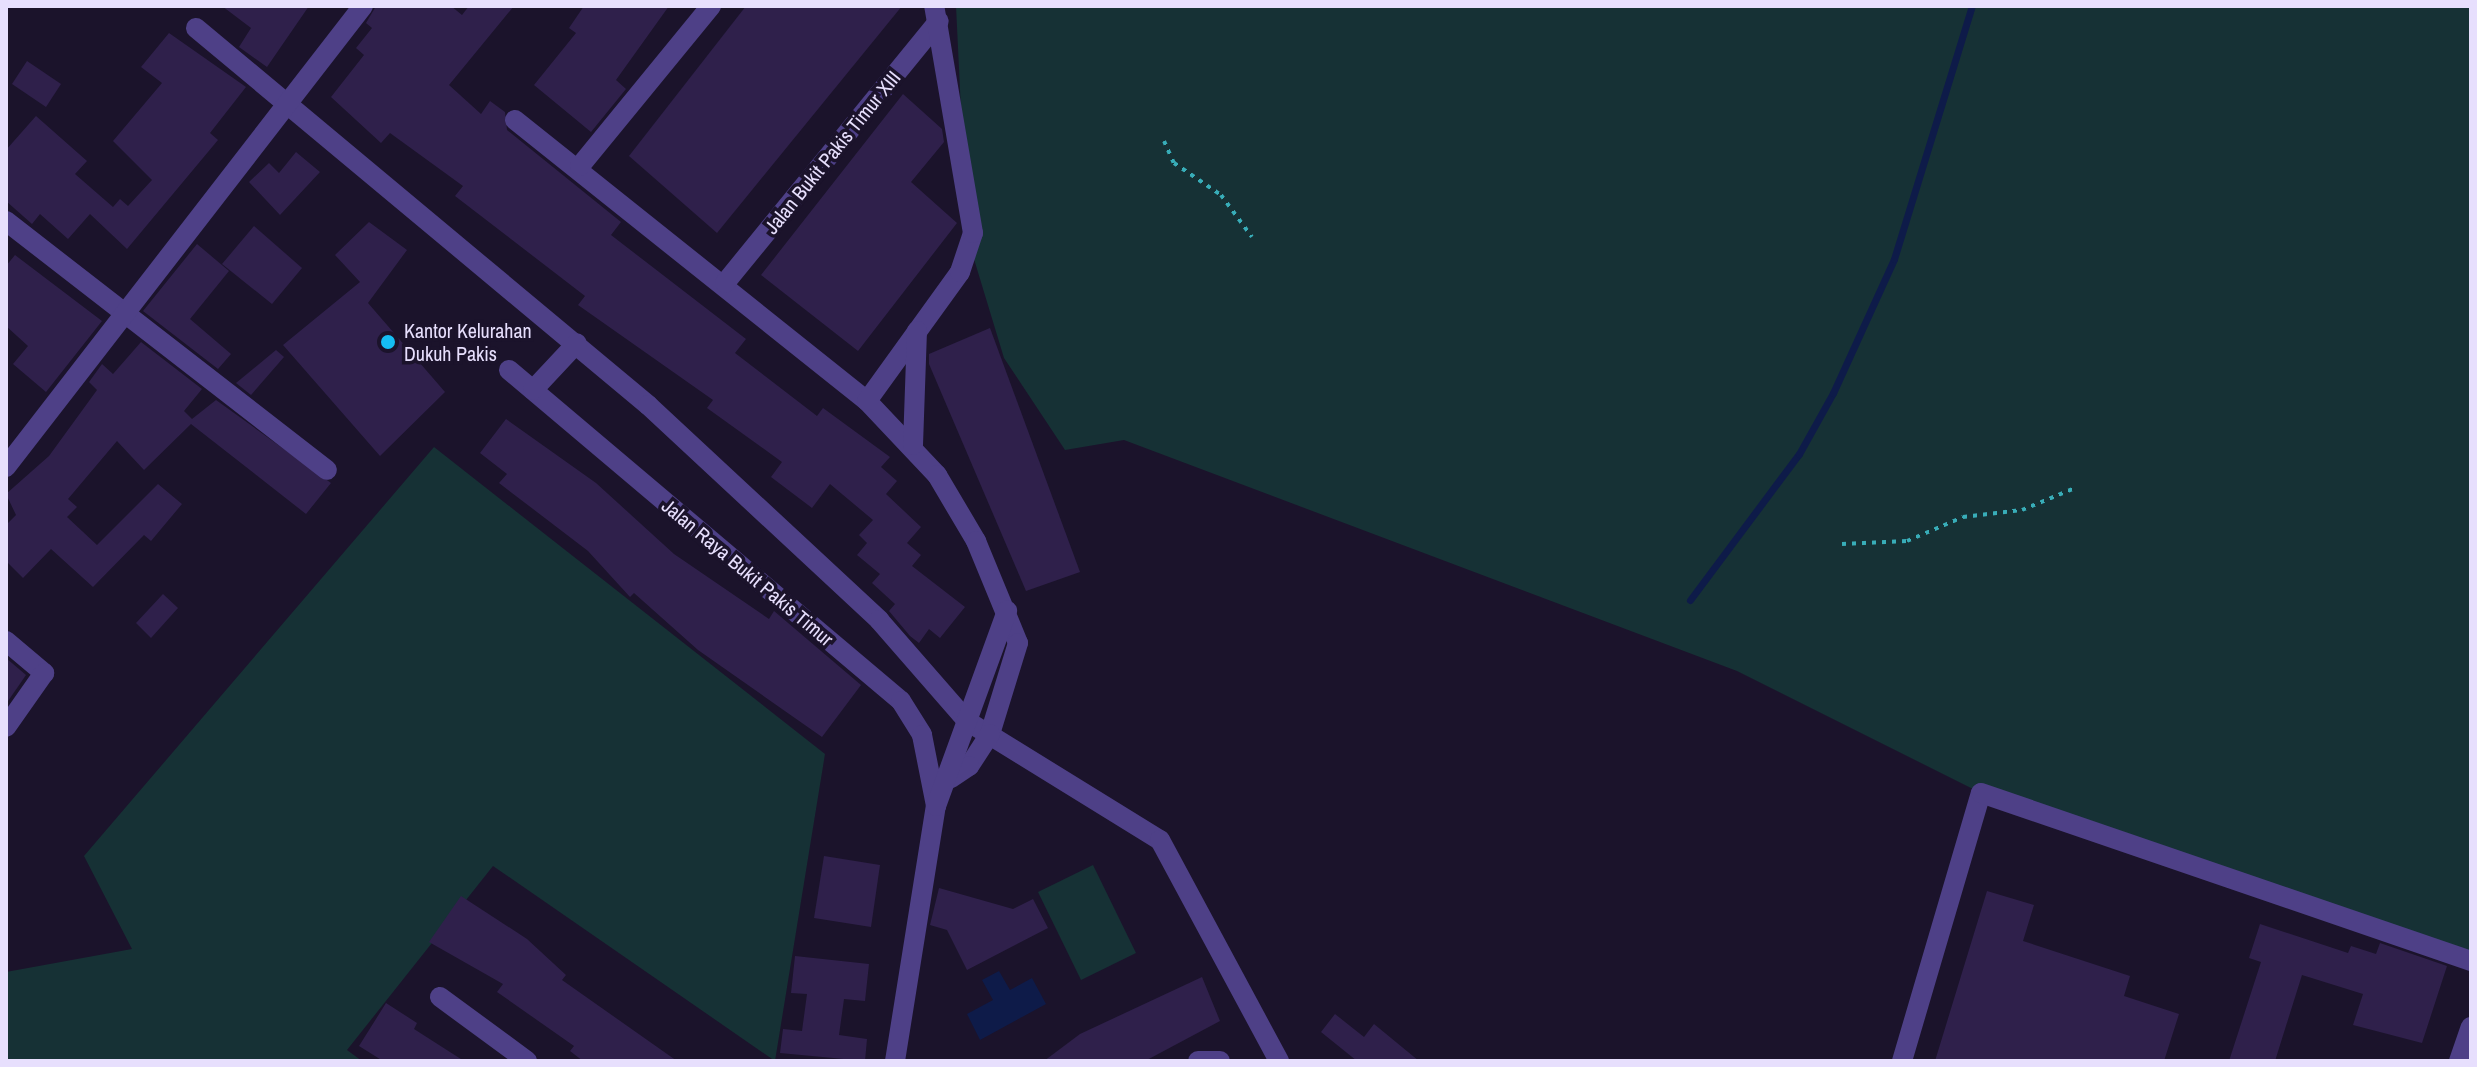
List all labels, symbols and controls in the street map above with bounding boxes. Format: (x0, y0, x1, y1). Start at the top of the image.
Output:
street label: Jalan Bukit Pakis Timur XIII (759, 66, 905, 238)
place label: Kantor Kelurahan Dukuh Pakis (404, 318, 532, 365)
marker: Kantor Kelurahan Dukuh Pakis (379, 333, 397, 351)
street label: Jalan Raya Bukit Pakis Timur (657, 493, 839, 651)

